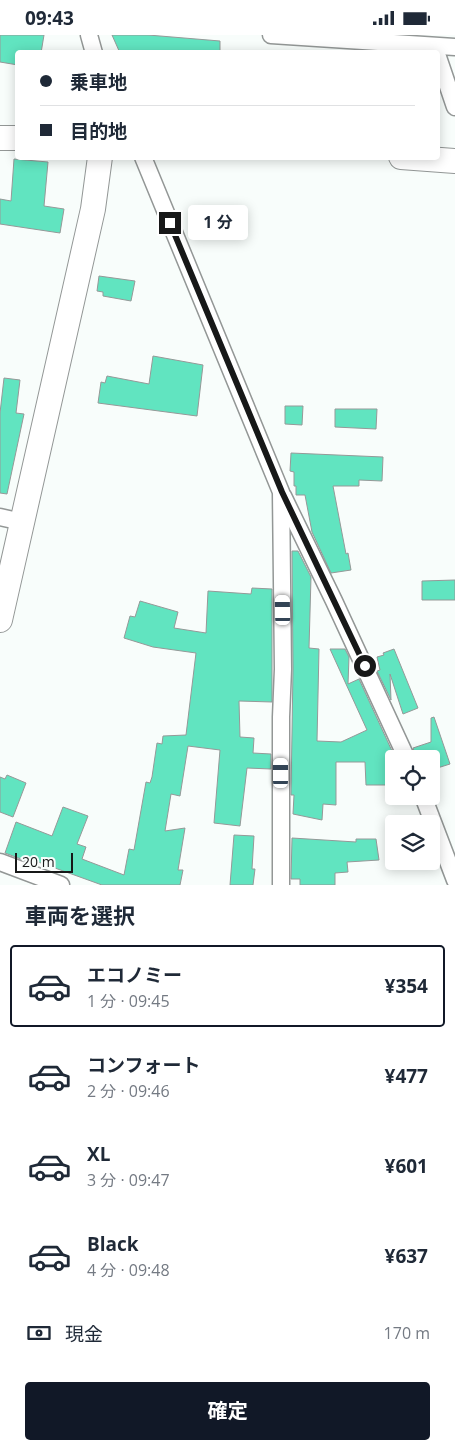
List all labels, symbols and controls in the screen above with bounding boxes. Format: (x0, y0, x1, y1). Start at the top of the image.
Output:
text: 09:43 (25, 5, 74, 31)
text: 乗車地 (70, 69, 127, 95)
text: 目的地 (70, 118, 127, 144)
callout: 1 分 (188, 205, 248, 241)
text: 1 分 (203, 211, 233, 233)
route end (159, 212, 181, 234)
car (275, 595, 290, 625)
route start (354, 655, 376, 677)
map controls (385, 750, 440, 870)
button: locate (385, 750, 440, 805)
car (273, 758, 288, 788)
button: layers (385, 815, 440, 870)
scale bar (15, 850, 72, 873)
text: 20 m (22, 852, 55, 871)
text: 車両を選択 (25, 900, 135, 930)
text: エコノミー (87, 962, 182, 988)
icon: car (27, 964, 72, 1009)
text: ¥354 (385, 973, 428, 999)
text: 1 分 · 09:45 (87, 990, 170, 1012)
text: コンフォート (87, 1052, 200, 1078)
icon: car (27, 1054, 72, 1099)
text: ¥477 (385, 1063, 428, 1089)
text: 2 分 · 09:46 (87, 1080, 170, 1102)
text: XL (87, 1141, 110, 1167)
icon: car (27, 1144, 72, 1189)
text: ¥601 (385, 1153, 428, 1179)
text: 3 分 · 09:47 (87, 1169, 170, 1191)
text: Black (87, 1231, 139, 1257)
icon: car (27, 1234, 72, 1279)
text: ¥637 (385, 1243, 428, 1269)
text: 4 分 · 09:48 (87, 1259, 170, 1281)
icon: cash (25, 1319, 53, 1347)
text: 現金 (65, 1321, 103, 1347)
text: 170 m (384, 1322, 430, 1344)
button: 確定 (25, 1382, 430, 1440)

